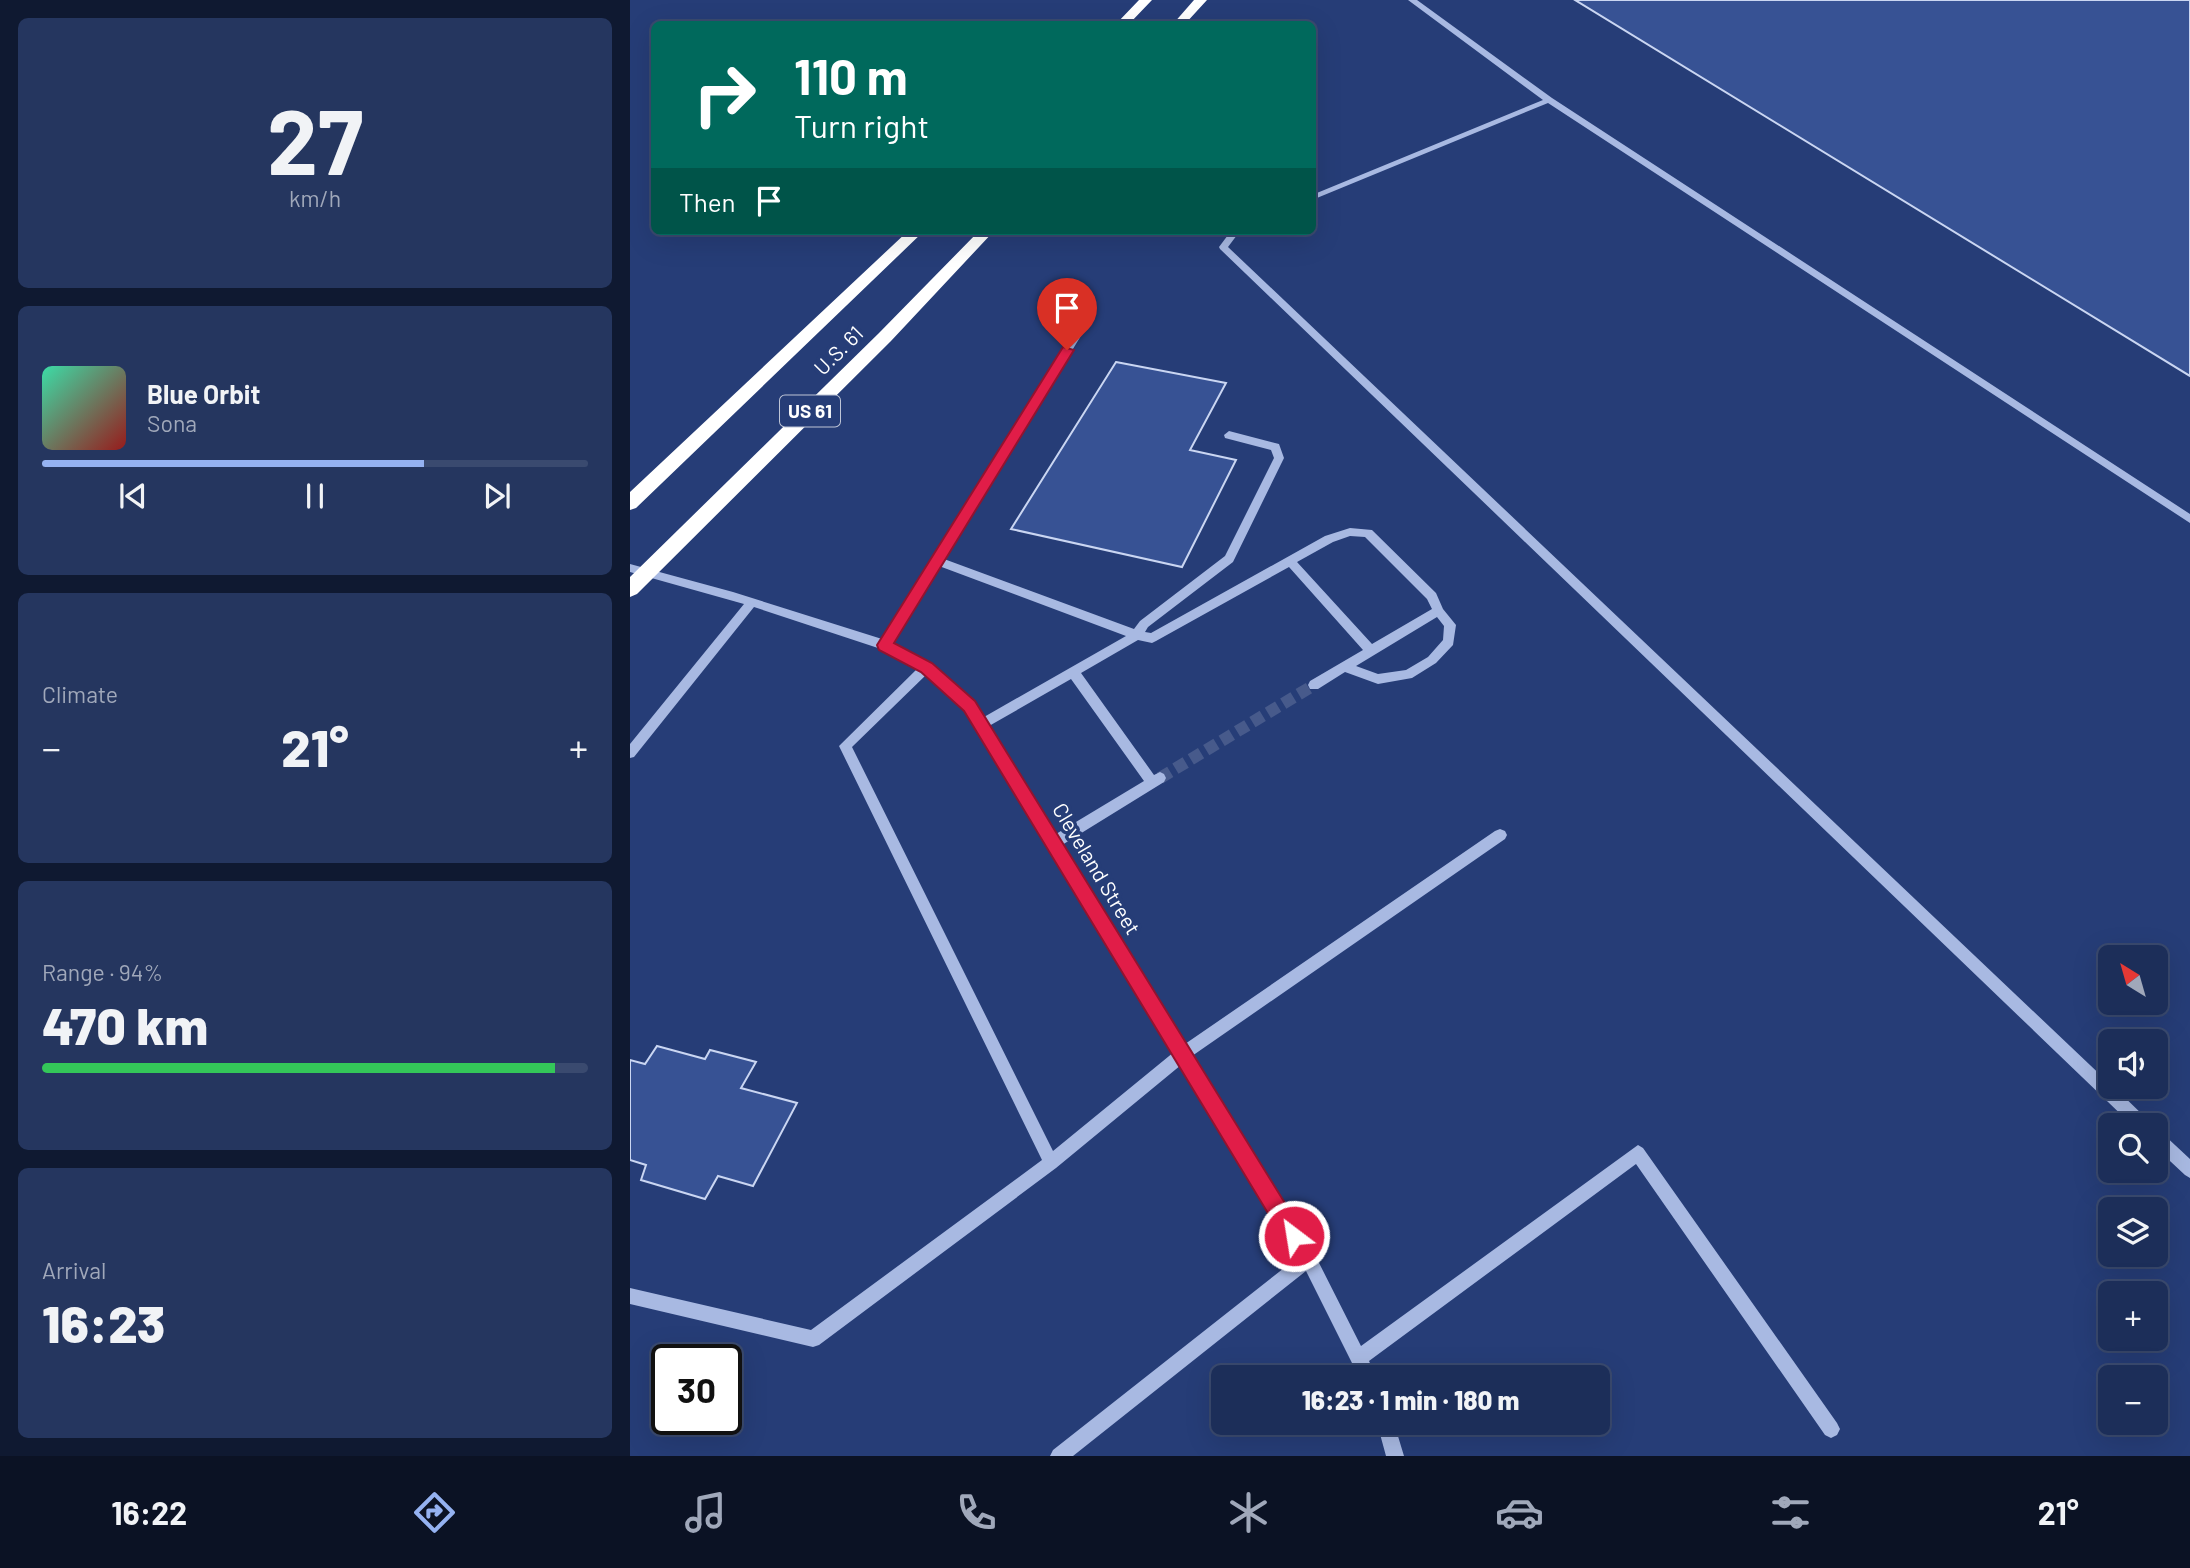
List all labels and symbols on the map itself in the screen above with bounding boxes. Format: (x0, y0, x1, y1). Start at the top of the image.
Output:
pin (1037, 278, 1097, 350)
street label: U.S. 61 (808, 320, 868, 380)
road number: US 61 (780, 396, 840, 426)
street label: Cleveland Street (1048, 798, 1146, 939)
north arrow (2098, 945, 2168, 1015)
position arrow (1257, 1199, 1331, 1273)
speed limit sign: 30 (651, 1344, 742, 1435)

